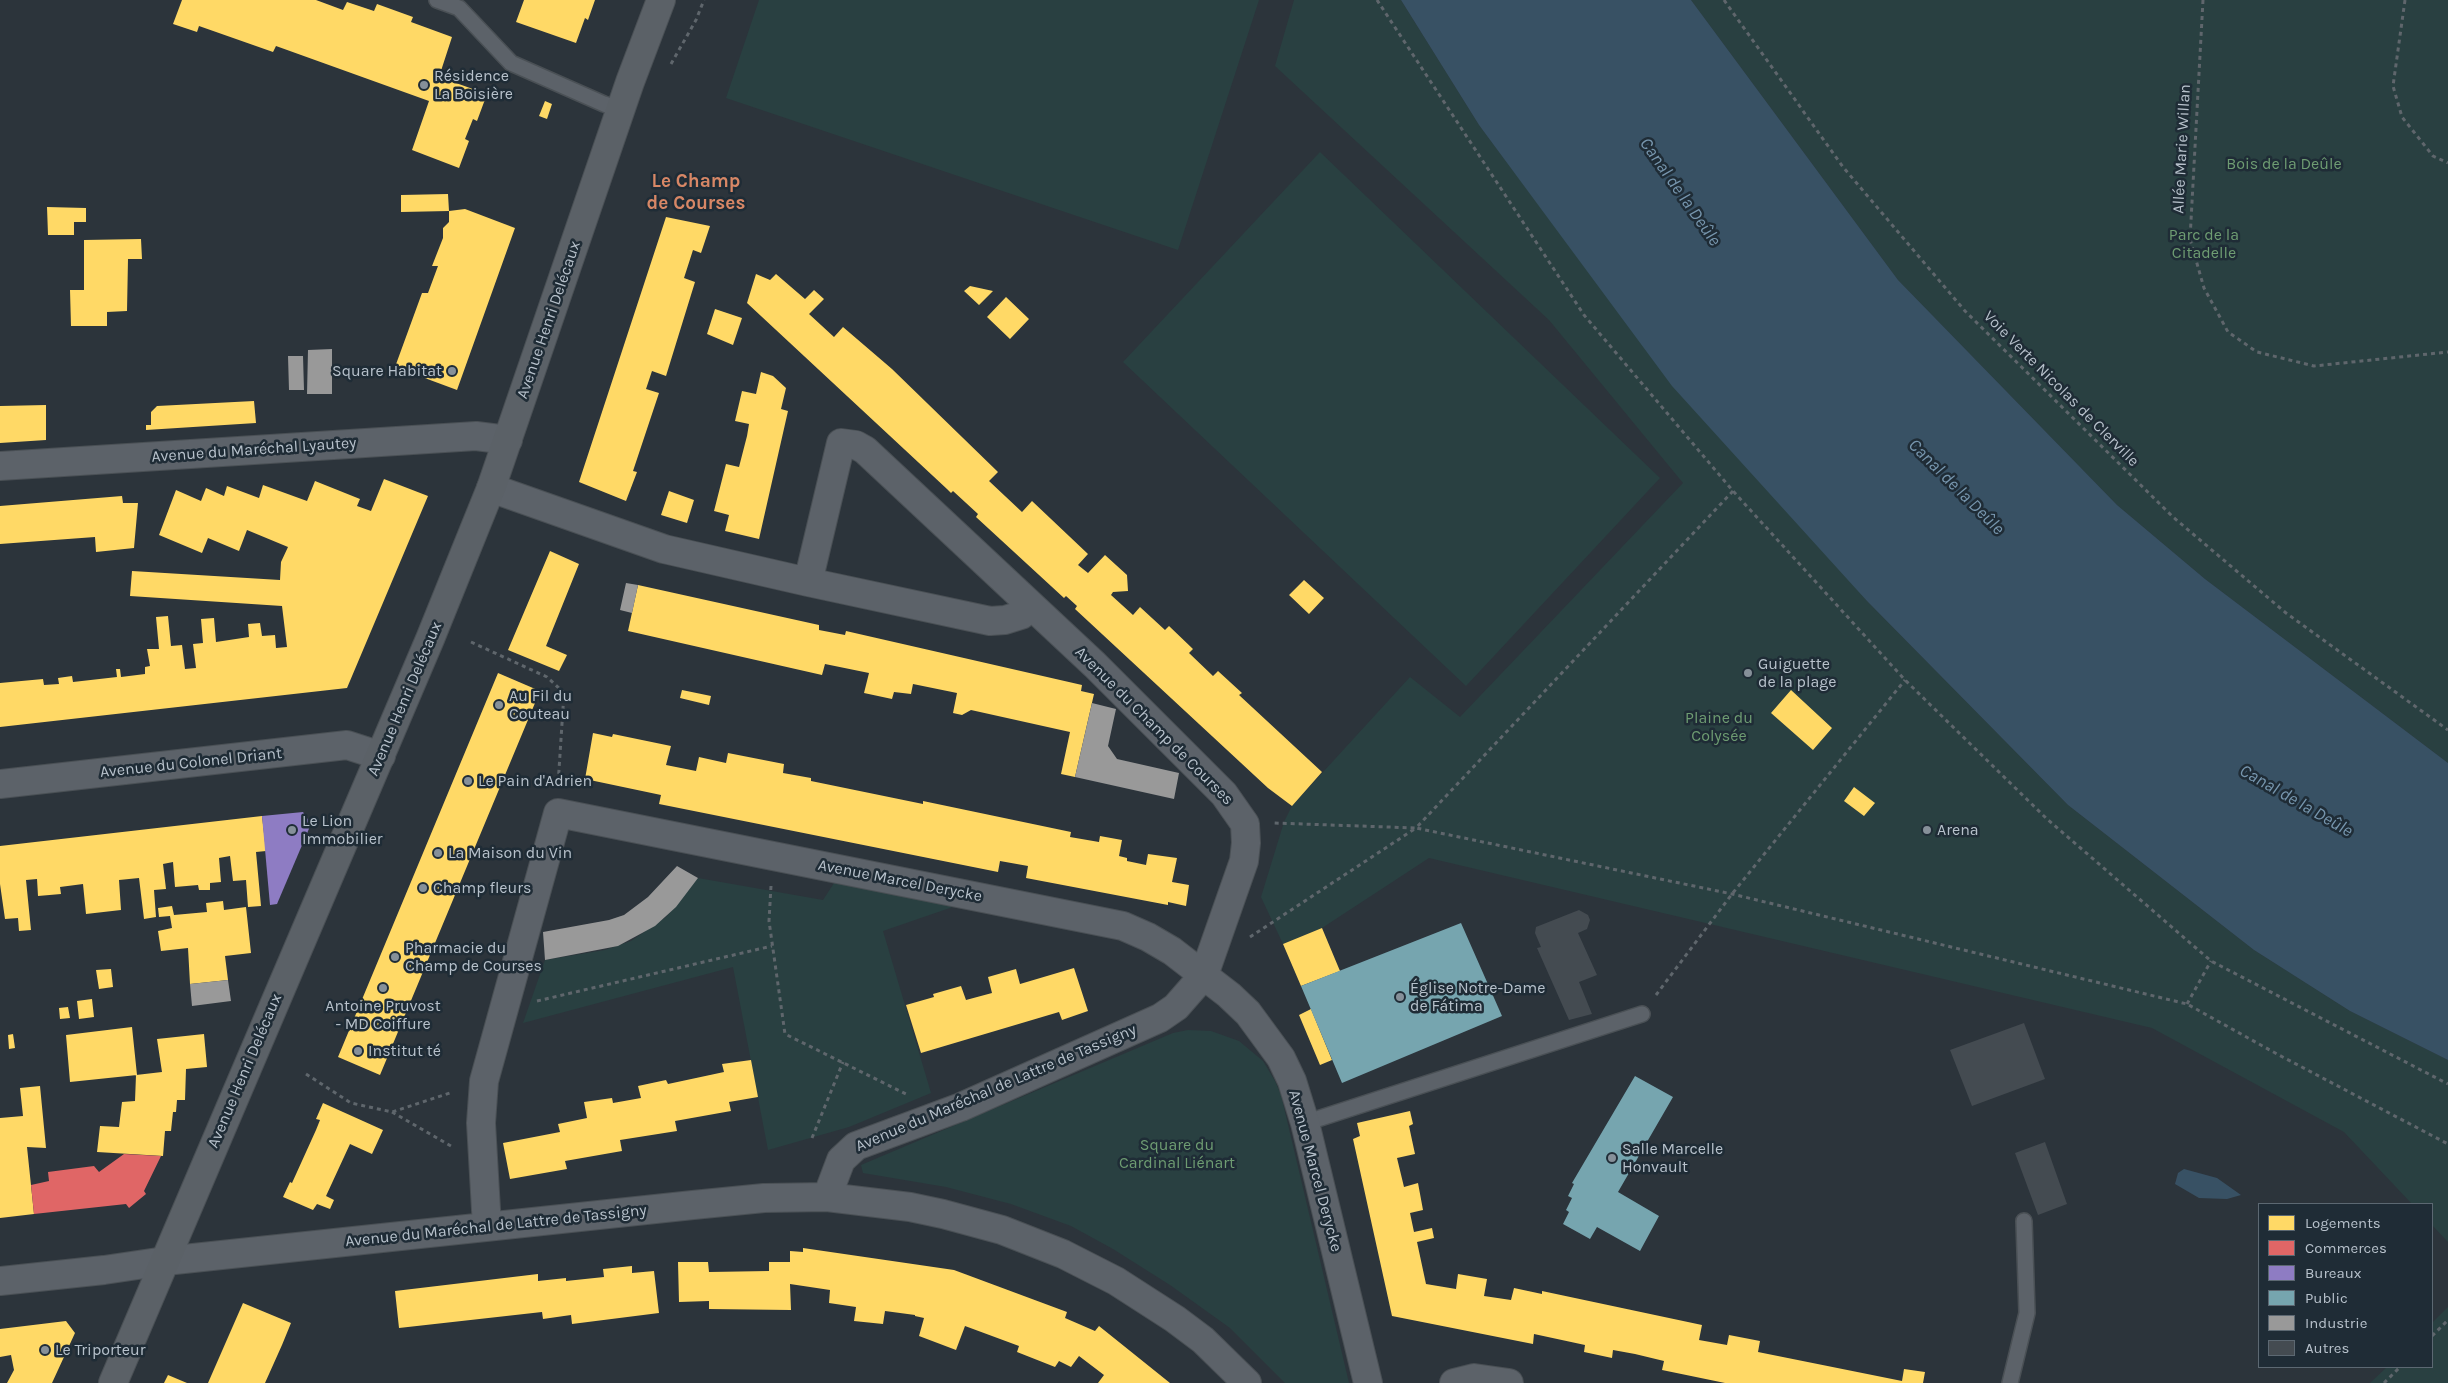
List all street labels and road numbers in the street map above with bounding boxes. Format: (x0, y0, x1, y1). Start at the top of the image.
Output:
street label: Allée Marie Willan (2169, 84, 2195, 214)
street label: Avenue Henri Delécaux (513, 238, 585, 402)
street label: Voie Verte Nicolas de Clerville (1979, 307, 2143, 471)
street label: Avenue du Maréchal Lyautey (151, 433, 357, 467)
street label: Avenue Henri Delécaux (364, 619, 446, 779)
street label: Avenue du Champ de Courses (1071, 643, 1237, 809)
street label: Avenue du Colonel Driant (99, 744, 283, 782)
street label: Avenue Marcel Derycke (816, 856, 984, 906)
street label: Avenue Henri Delécaux (204, 991, 286, 1151)
street label: Avenue du Maréchal de Lattre de Tassigny (853, 1020, 1139, 1156)
street label: Avenue Marcel Derycke (1284, 1088, 1346, 1254)
street label: Avenue du Maréchal de Lattre de Tassigny (344, 1201, 648, 1251)

